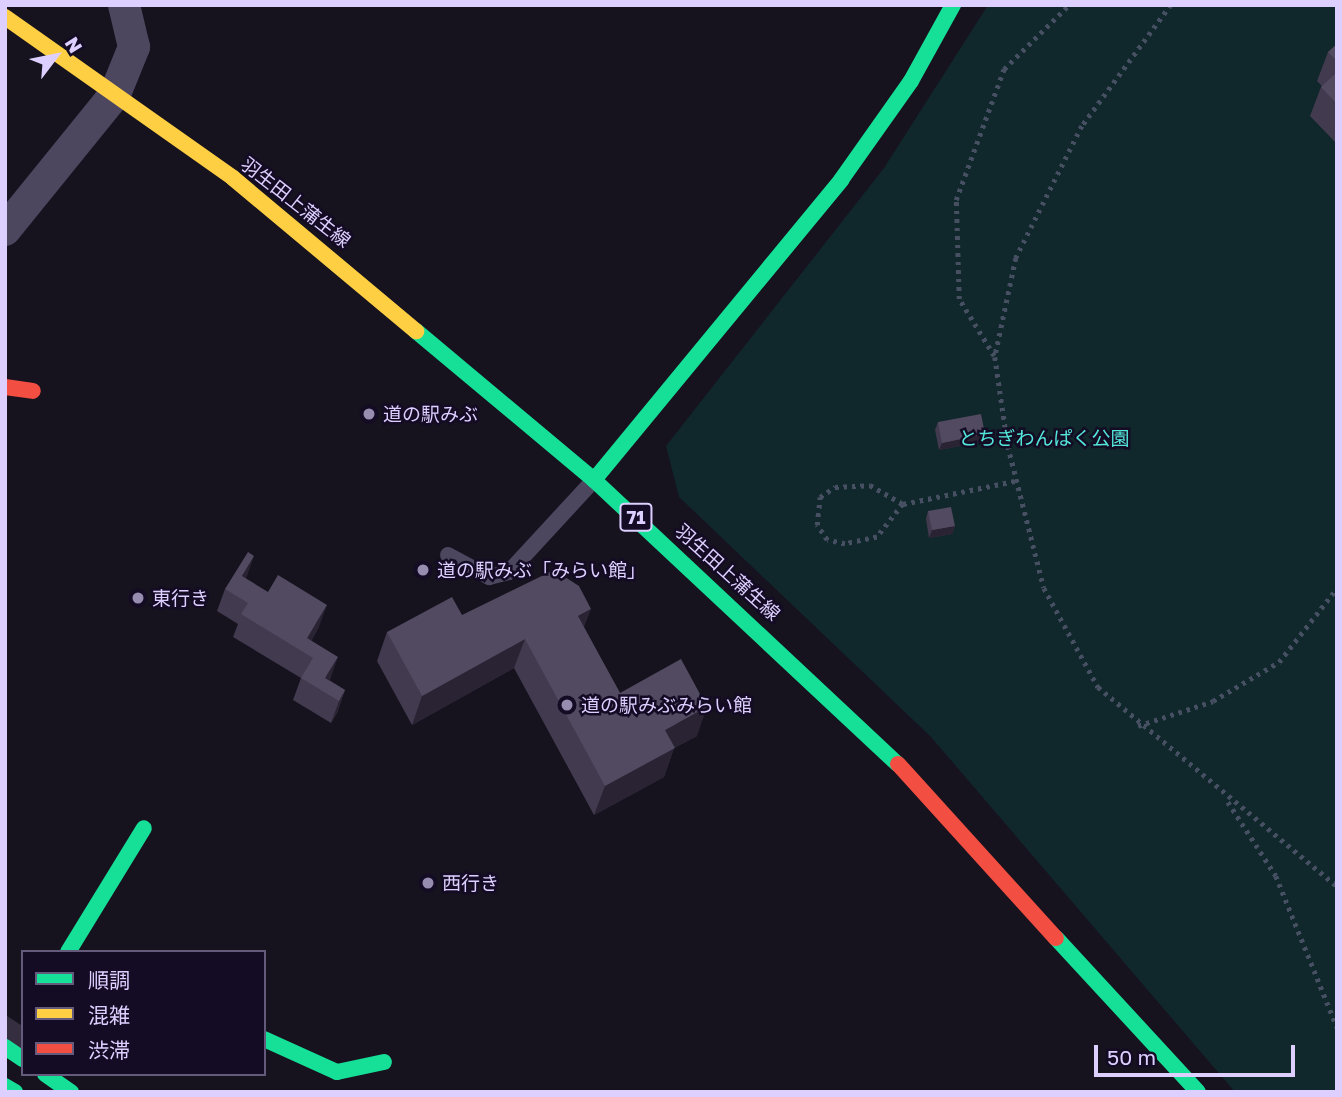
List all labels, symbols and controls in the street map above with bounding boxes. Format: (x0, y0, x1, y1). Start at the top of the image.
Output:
north arrow (21, 21, 91, 91)
text: N (61, 32, 88, 57)
street label: 羽生田上蒲生線 (237, 152, 355, 252)
place label: 道の駅みぶ (383, 403, 478, 425)
marker: 道の駅みぶ (361, 406, 377, 422)
park label: とちぎわんぱく公園 (959, 427, 1129, 449)
road number: 71 (618, 503, 654, 532)
street label: 羽生田上蒲生線 (671, 519, 785, 625)
place label: 道の駅みぶ「みらい館」 (437, 559, 646, 581)
marker: 道の駅みぶ「みらい館」 (415, 562, 431, 578)
place label: 東行き (152, 587, 209, 609)
marker: 東行き (130, 590, 146, 606)
place label: 道の駅みぶみらい館 (581, 694, 752, 716)
marker: 道の駅みぶみらい館 (559, 697, 575, 713)
place label: 西行き (442, 872, 499, 894)
marker: 西行き (420, 875, 436, 891)
legend (21, 950, 266, 1076)
text: 順調 (88, 967, 130, 993)
text: 混雑 (88, 1002, 130, 1028)
scale bar (1097, 1030, 1298, 1074)
text: 渋滞 (88, 1037, 130, 1063)
text: 50 m (1107, 1044, 1156, 1070)

